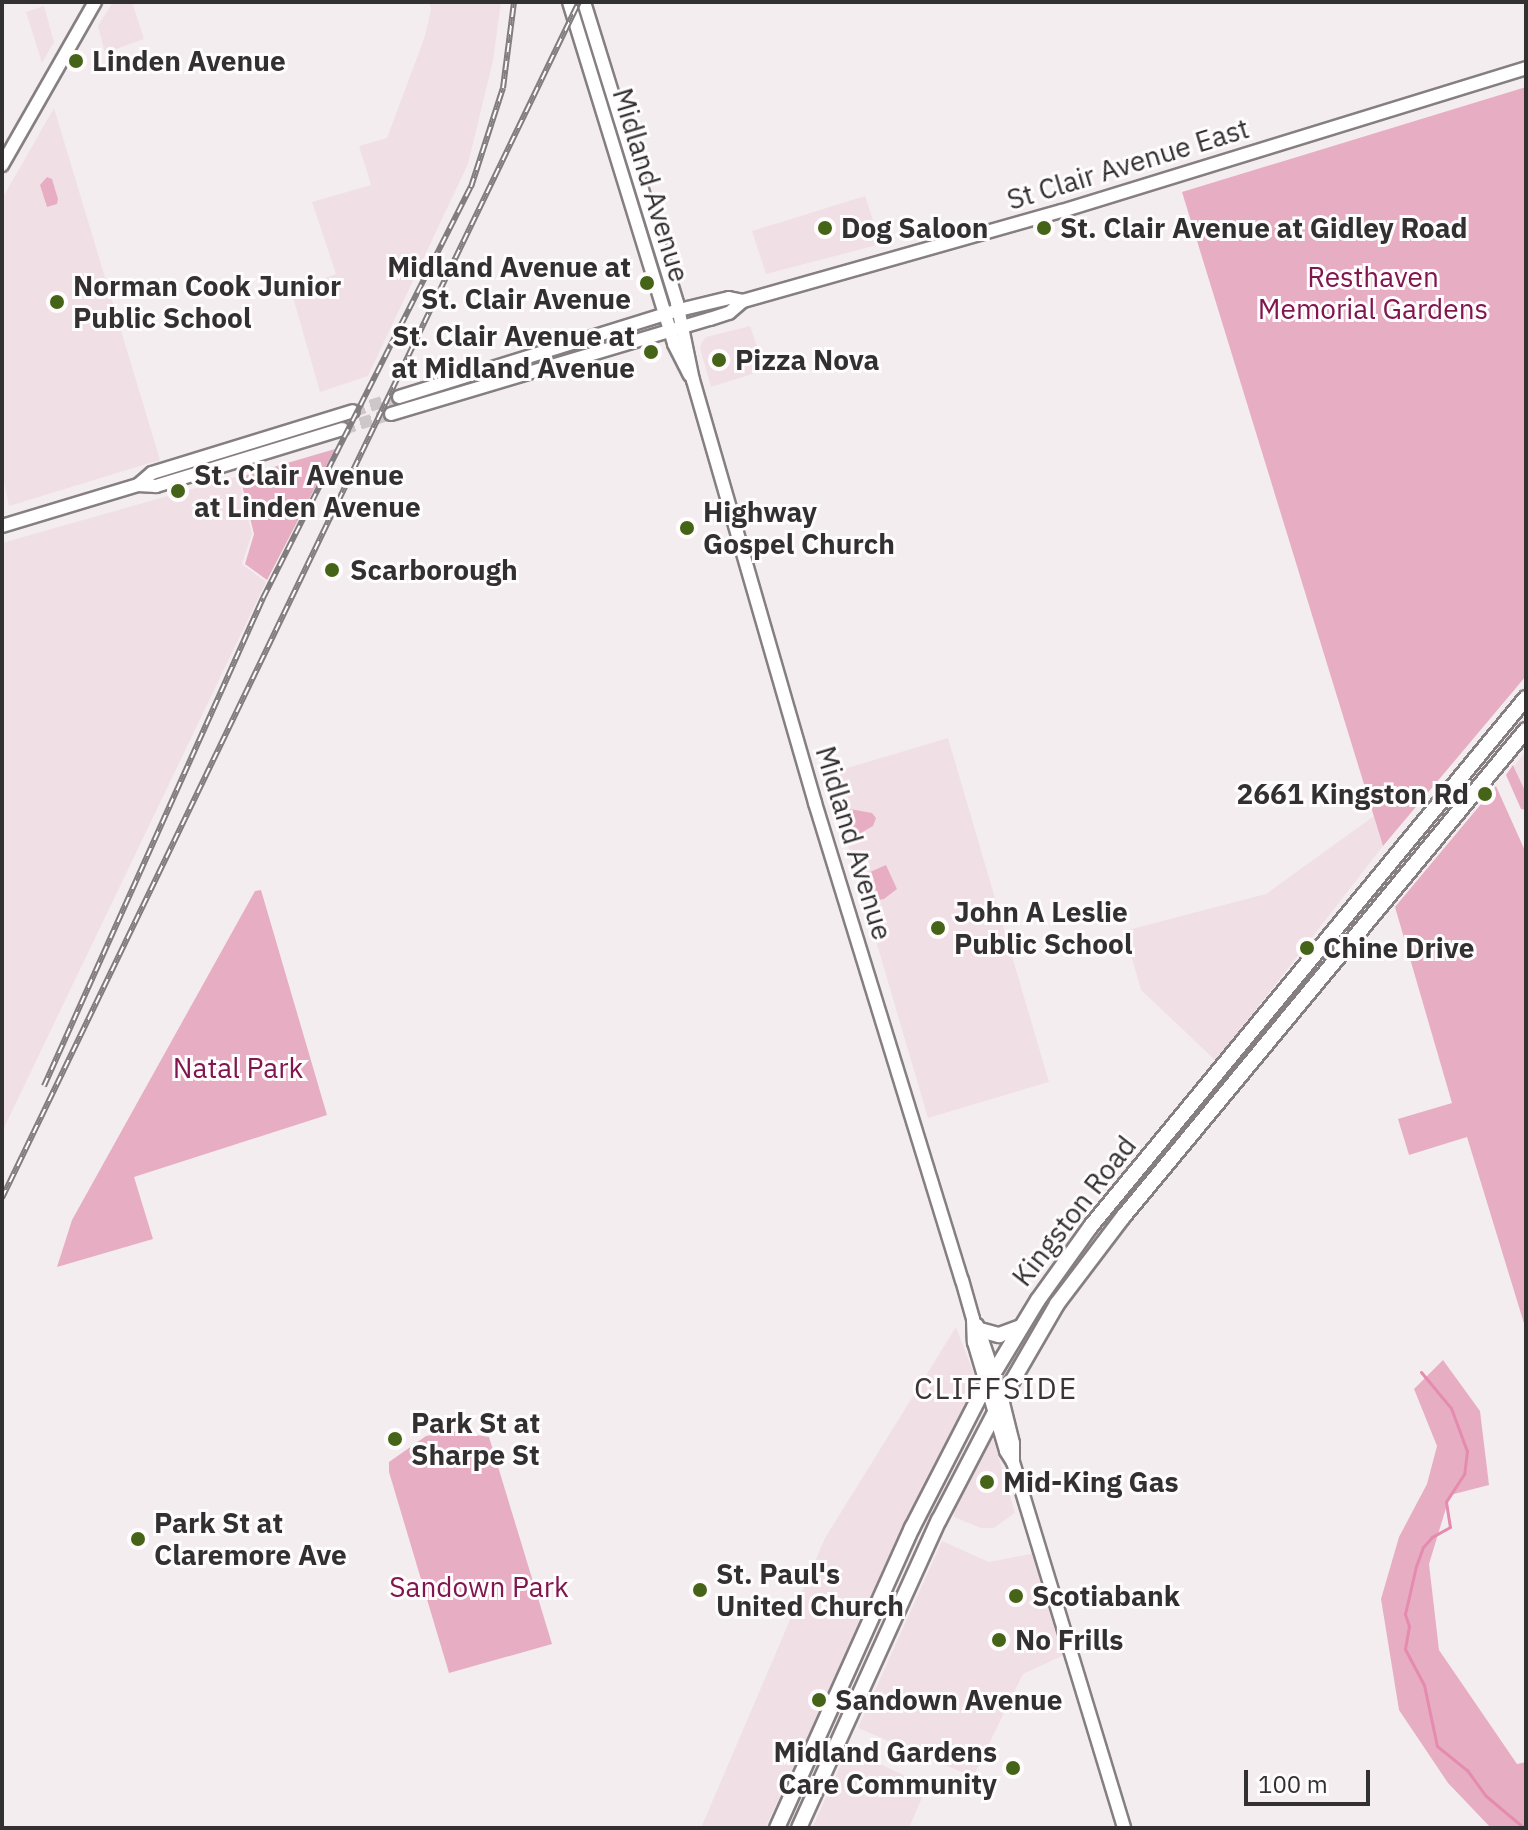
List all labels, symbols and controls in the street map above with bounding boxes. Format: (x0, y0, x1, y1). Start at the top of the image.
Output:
place label: Linden Avenue (92, 44, 286, 78)
marker: Linden Avenue (67, 52, 85, 70)
street label: Midland Avenue (606, 84, 696, 286)
street label: St Clair Avenue East (1003, 111, 1253, 217)
place label: Dog Saloon (841, 211, 989, 245)
place label: St. Clair Avenue at Gidley Road (1060, 211, 1468, 245)
marker: Dog Saloon (816, 219, 834, 237)
marker: St. Clair Avenue at Gidley Road (1035, 219, 1053, 237)
place label: Midland Avenue at St. Clair Avenue (387, 250, 631, 316)
park label: Resthaven Memorial Gardens (1258, 260, 1488, 326)
place label: Norman Cook Junior Public School (73, 269, 341, 335)
marker: Midland Avenue at St. Clair Avenue (638, 274, 656, 292)
marker: Norman Cook Junior Public School (48, 293, 66, 311)
place label: St. Clair Avenue at at Midland Avenue (391, 319, 635, 385)
marker: St. Clair Avenue at at Midland Avenue (642, 343, 660, 361)
place label: Pizza Nova (735, 343, 880, 377)
marker: Pizza Nova (710, 351, 728, 369)
place label: St. Clair Avenue at Linden Avenue (194, 458, 421, 524)
marker: St. Clair Avenue at Linden Avenue (169, 482, 187, 500)
place label: Highway Gospel Church (703, 495, 895, 561)
marker: Highway Gospel Church (678, 519, 696, 537)
place label: Scarborough (350, 553, 518, 587)
marker: Scarborough (321, 559, 343, 581)
street label: Midland Avenue (809, 742, 899, 944)
place label: 2661 Kingston Rd (1236, 777, 1469, 811)
marker: 2661 Kingston Rd (1476, 785, 1494, 803)
place label: John A Leslie Public School (954, 895, 1132, 961)
marker: John A Leslie Public School (929, 919, 947, 937)
place label: Chine Drive (1323, 931, 1474, 965)
marker: Chine Drive (1298, 939, 1316, 957)
park label: Natal Park (173, 1051, 303, 1085)
street label: Kingston Road (1005, 1129, 1143, 1293)
district label: CLIFFSIDE (914, 1370, 1078, 1406)
place label: Park St at Sharpe St (411, 1406, 540, 1472)
marker: Park St at Sharpe St (386, 1430, 404, 1448)
place label: Mid-King Gas (1003, 1465, 1179, 1499)
marker: Mid-King Gas (978, 1473, 996, 1491)
place label: Park St at Claremore Ave (154, 1506, 347, 1572)
marker: Park St at Claremore Ave (129, 1530, 147, 1548)
place label: St. Paul's United Church (716, 1557, 904, 1623)
park label: Sandown Park (389, 1570, 569, 1604)
place label: Scotiabank (1032, 1579, 1180, 1613)
marker: St. Paul's United Church (691, 1581, 709, 1599)
marker: Scotiabank (1007, 1587, 1025, 1605)
place label: No Frills (1015, 1623, 1123, 1657)
marker: No Frills (990, 1631, 1008, 1649)
place label: Sandown Avenue (835, 1683, 1062, 1717)
marker: Sandown Avenue (810, 1691, 828, 1709)
place label: Midland Gardens Care Community (773, 1735, 997, 1801)
scale bar (1248, 1754, 1374, 1804)
marker: Midland Gardens Care Community (1004, 1759, 1022, 1777)
text: 100 m (1258, 1768, 1328, 1800)

